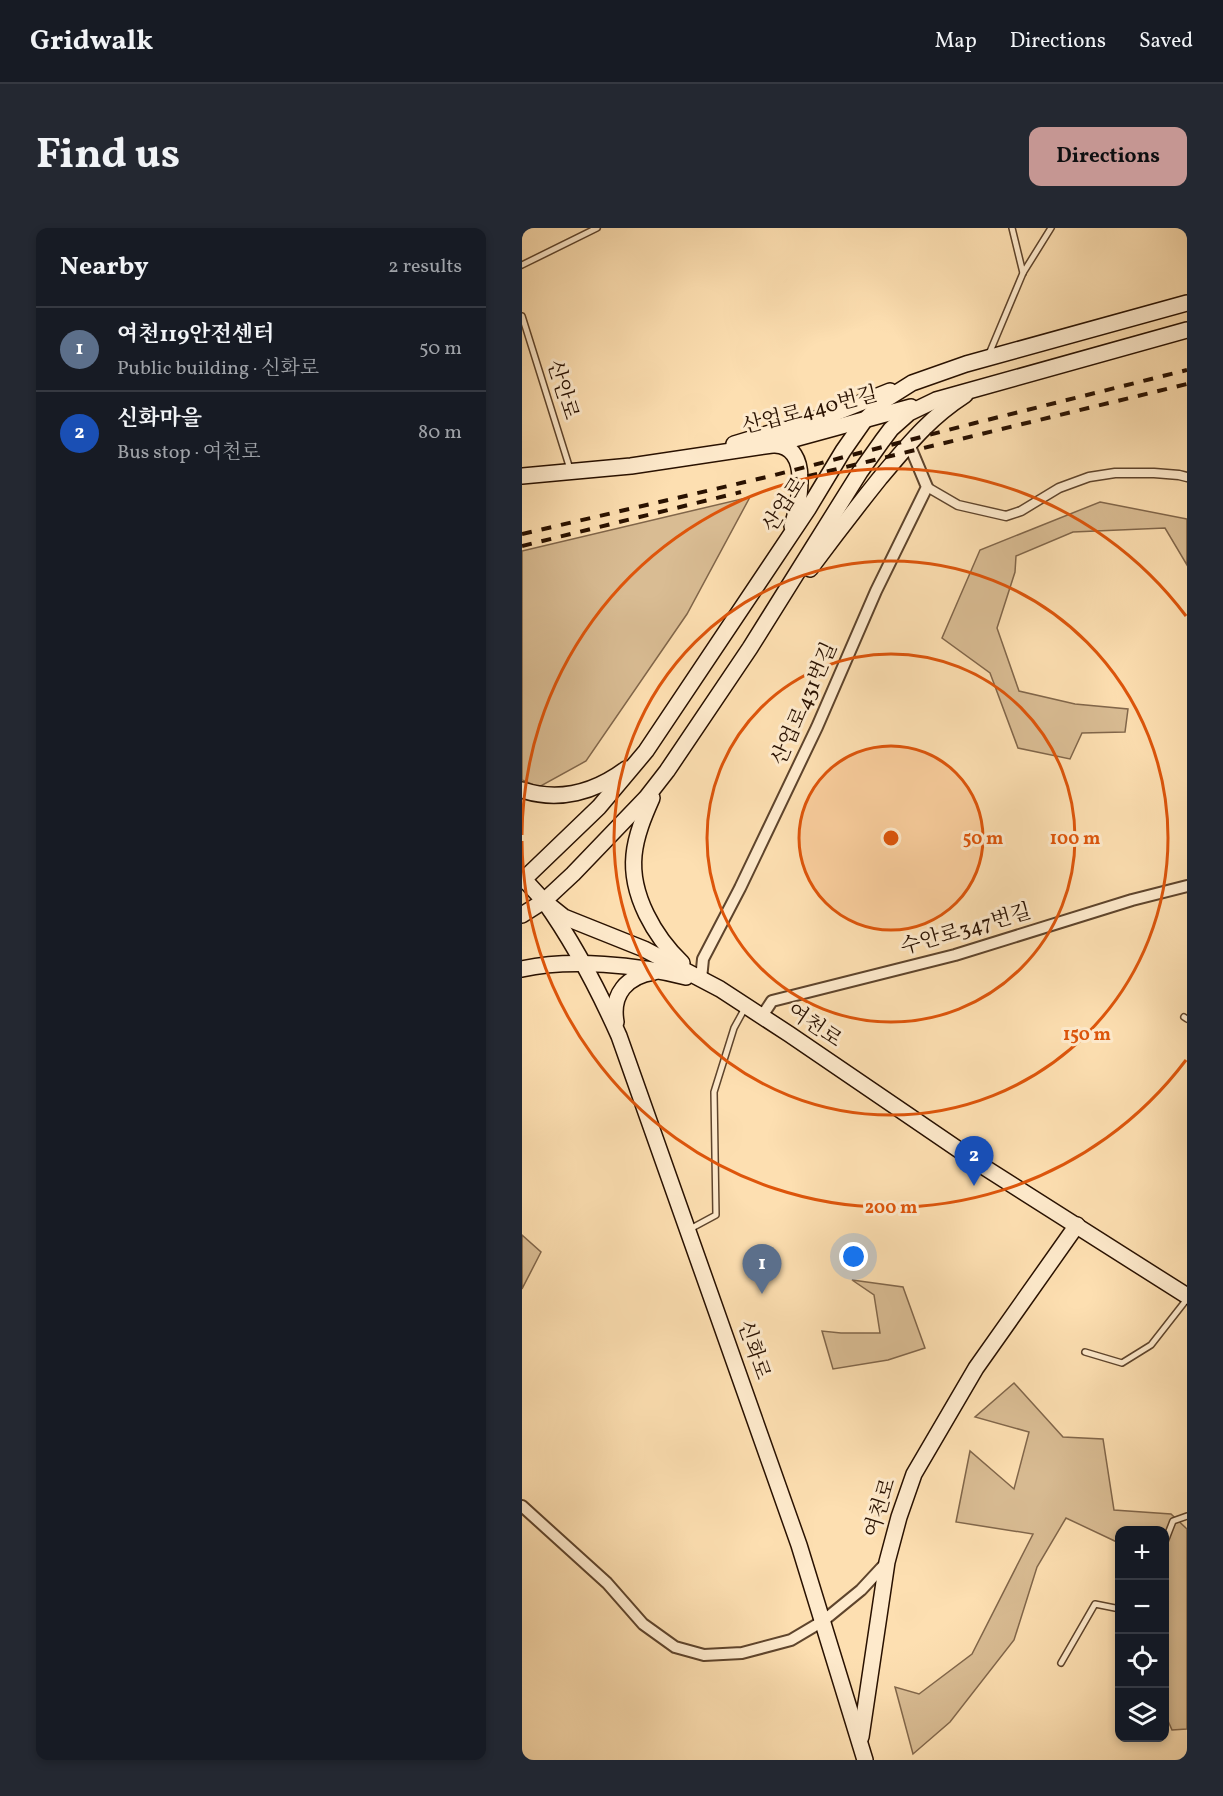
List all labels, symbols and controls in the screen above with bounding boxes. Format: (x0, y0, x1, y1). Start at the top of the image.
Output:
text: Gridwalk (30, 22, 153, 61)
text: Map (935, 27, 977, 56)
text: Directions (1010, 27, 1106, 56)
text: Saved (1139, 27, 1193, 56)
text: Find us (36, 127, 180, 186)
button: Directions (1029, 127, 1187, 186)
text: Nearby (60, 249, 149, 285)
text: 2 results (388, 253, 462, 281)
text: 여천119안전센터 (117, 320, 274, 351)
text: 1 (75, 335, 84, 363)
text: 50 m (419, 335, 462, 363)
text: Public building · 신화로 (117, 355, 319, 383)
street label: 산안로 (539, 357, 585, 423)
street label: 산업로440번길 (739, 380, 881, 442)
text: 신화마을 (117, 404, 202, 435)
text: 2 (74, 419, 85, 447)
text: 80 m (418, 419, 462, 447)
text: Bus stop · 여천로 (117, 439, 261, 467)
street label: 산업로 (756, 472, 814, 538)
street label: 산업로431번길 (765, 638, 845, 770)
text: 50 m (963, 827, 1003, 852)
text: 100 m (1050, 827, 1100, 852)
centre of rings (881, 828, 901, 848)
street label: 수안로347번길 (897, 897, 1035, 963)
street label: 여천로 (781, 997, 847, 1055)
text: 150 m (1063, 1023, 1111, 1048)
pin: 2 (954, 1136, 994, 1186)
text: 200 m (865, 1196, 917, 1221)
your location (839, 1242, 868, 1271)
pin: 1 (742, 1244, 782, 1294)
street label: 신화로 (729, 1317, 777, 1383)
street label: 여천로 (858, 1475, 904, 1541)
map controls (1115, 1526, 1169, 1742)
button: + (1115, 1526, 1169, 1580)
button: − (1115, 1580, 1169, 1634)
button: locate (1115, 1634, 1169, 1688)
button: layers (1115, 1688, 1169, 1742)

